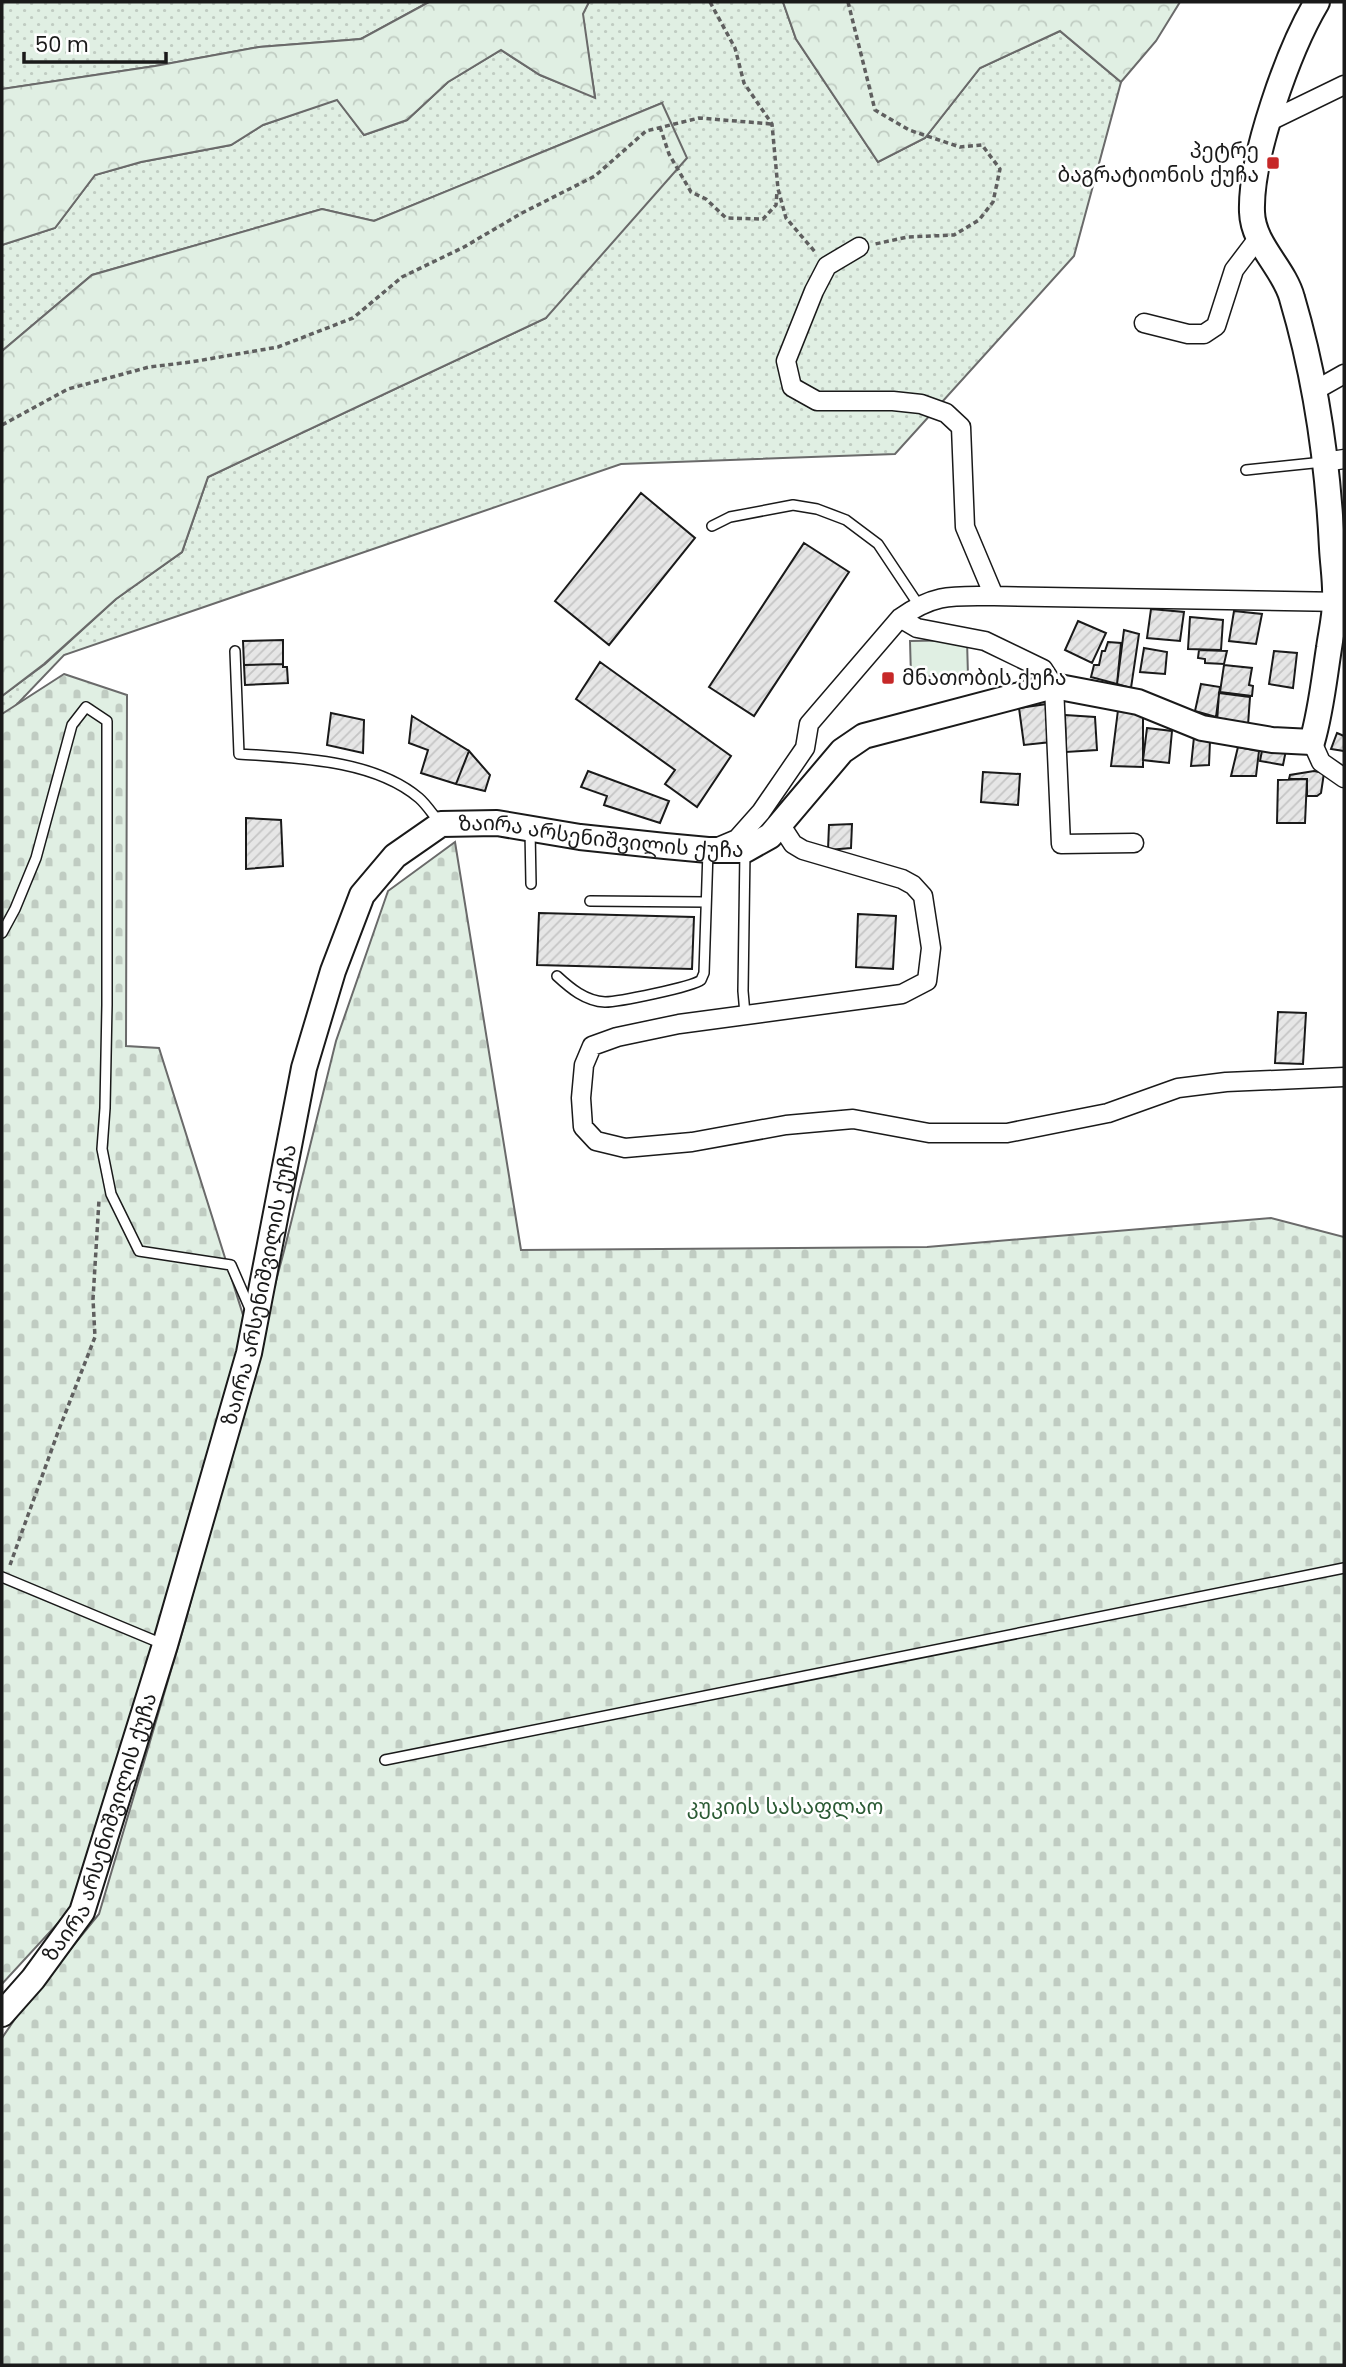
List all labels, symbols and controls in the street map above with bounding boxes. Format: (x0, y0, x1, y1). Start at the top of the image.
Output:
scale bar (24, 21, 166, 65)
text: 50 m (35, 30, 89, 59)
place label: პეტრე ბაგრატიონის ქუჩა (1058, 136, 1259, 189)
marker: პეტრე ბაგრატიონის ქუჩა (1265, 155, 1281, 171)
place label: მნათობის ქუჩა (902, 663, 1066, 692)
marker: მნათობის ქუჩა (880, 670, 896, 686)
street label: ზაირა არსენიშვილის ქუჩა (458, 808, 743, 864)
street label: ზაირა არსენიშვილის ქუჩა (214, 1142, 303, 1429)
street label: ზაირა არსენიშვილის ქუჩა (36, 1689, 163, 1967)
park label: კუკიის სასაფლაო (687, 1792, 883, 1821)

